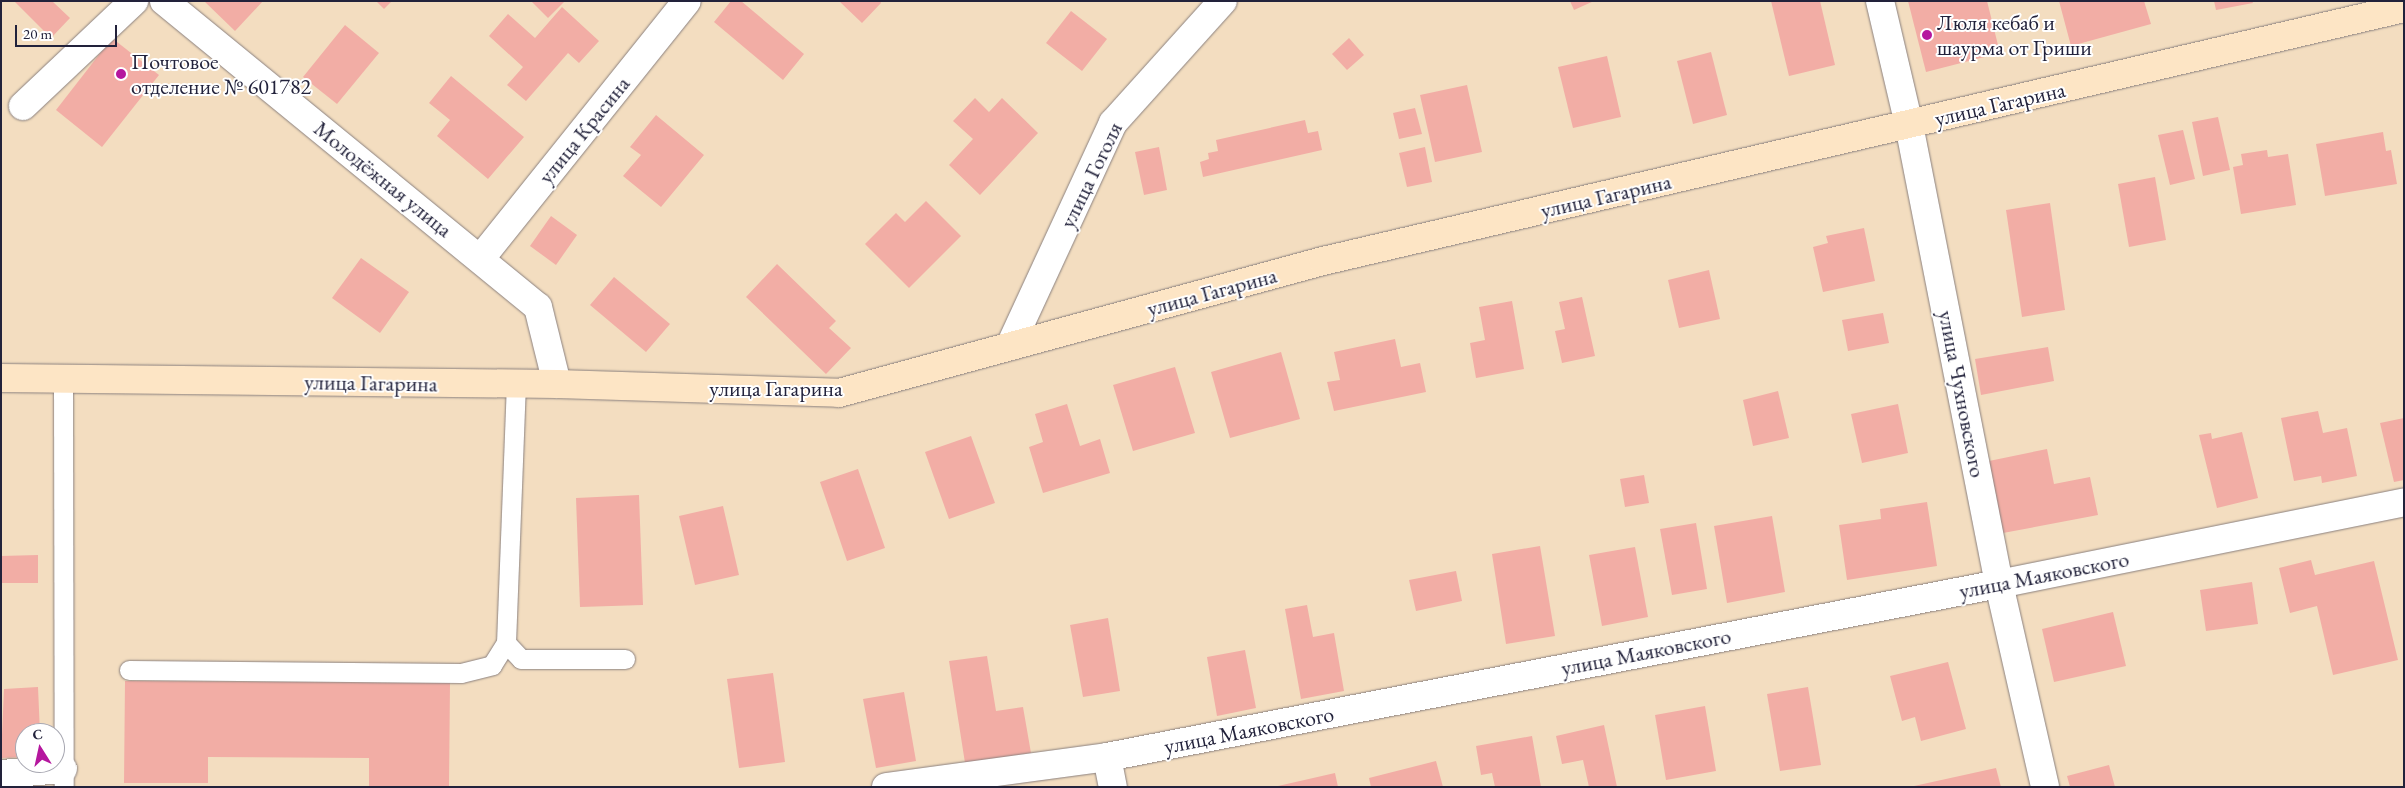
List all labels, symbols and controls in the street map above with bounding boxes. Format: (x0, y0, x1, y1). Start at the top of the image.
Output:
place label: Люля кебаб и шаурма от Гриши (1937, 9, 2092, 60)
scale bar (18, 15, 120, 47)
text: 20 m (23, 24, 52, 43)
marker: Люля кебаб и шаурма от Гриши (1921, 29, 1933, 41)
place label: Почтовое отделение № 601782 (131, 48, 311, 100)
marker: Почтовое отделение № 601782 (115, 68, 127, 80)
street label: улица Красина (533, 71, 635, 189)
street label: улица Гагарина (1932, 76, 2068, 132)
street label: Молодёжная улица (309, 115, 457, 243)
street label: улица Гоголя (1054, 118, 1128, 232)
street label: улица Гагарина (1538, 168, 1674, 224)
street label: улица Гагарина (1144, 262, 1280, 322)
street label: улица Чухновского (1933, 308, 1991, 480)
street label: улица Гагарина (304, 369, 438, 397)
street label: улица Гагарина (709, 376, 843, 402)
street label: улица Маяковского (1957, 546, 2131, 604)
street label: улица Маяковского (1559, 623, 1733, 681)
street label: улица Маяковского (1162, 701, 1336, 759)
north arrow (15, 723, 65, 773)
text: С (31, 724, 44, 744)

